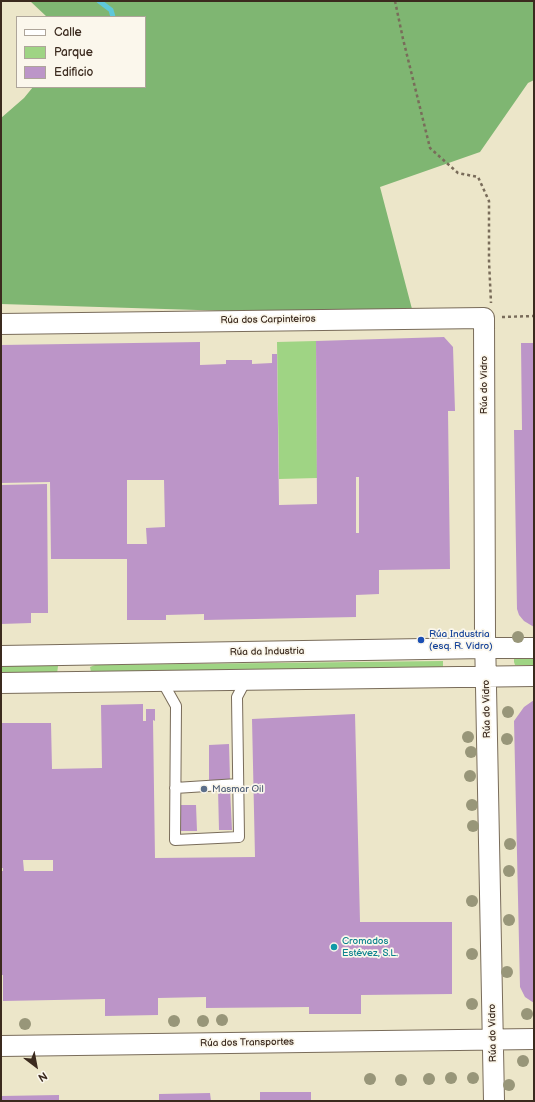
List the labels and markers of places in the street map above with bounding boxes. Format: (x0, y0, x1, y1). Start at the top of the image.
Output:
place label: Rúa Industria (esq. R. Vidro) (429, 628, 493, 652)
marker: Rúa Industria (esq. R. Vidro) (416, 635, 426, 645)
place label: Masmar Oil (212, 783, 264, 795)
marker: Masmar Oil (199, 784, 209, 794)
place label: Cromados Estévez, S.L. (342, 935, 398, 958)
marker: Cromados Estévez, S.L. (329, 942, 339, 952)

